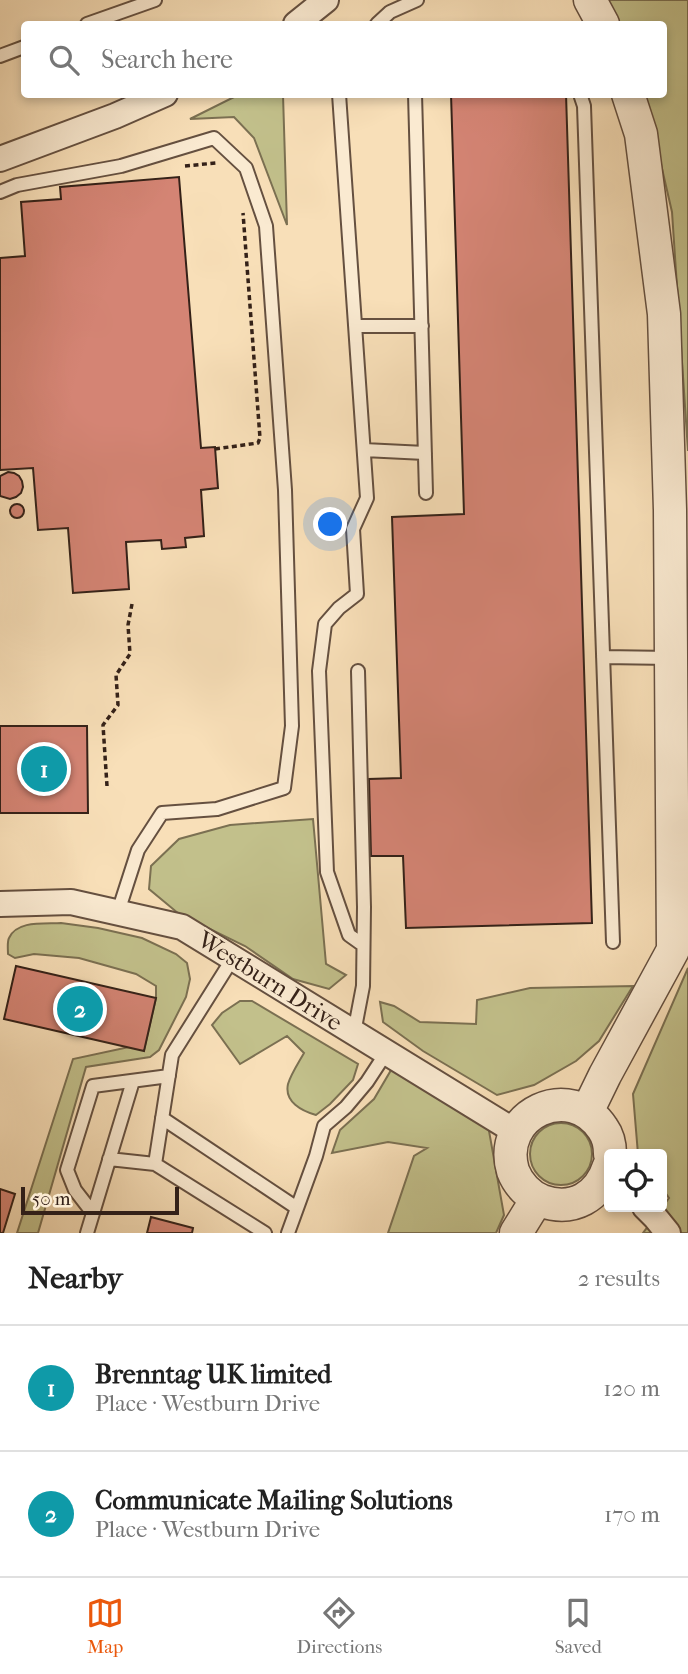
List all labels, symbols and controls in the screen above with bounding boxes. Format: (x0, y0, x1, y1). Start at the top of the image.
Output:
search box (21, 21, 667, 98)
icon: search (45, 41, 83, 79)
text: Search here (101, 44, 233, 75)
your location (313, 507, 347, 541)
pin: 1 (21, 743, 67, 795)
street label: Westburn Drive (192, 925, 348, 1037)
pin: 2 (57, 983, 103, 1035)
map controls (604, 1149, 667, 1212)
button: locate (604, 1149, 667, 1212)
scale bar (21, 1184, 178, 1216)
text: 50 m (32, 1188, 71, 1210)
text: Nearby (28, 1261, 123, 1296)
text: 2 results (578, 1265, 660, 1292)
text: Brenntag UK limited (95, 1359, 331, 1390)
text: 1 (47, 1375, 55, 1402)
text: 120 m (603, 1375, 660, 1402)
text: Place · Westburn Drive (95, 1390, 320, 1417)
text: Communicate Mailing Solutions (95, 1485, 453, 1516)
text: 2 (45, 1501, 57, 1528)
text: 170 m (604, 1501, 660, 1528)
text: Place · Westburn Drive (95, 1516, 320, 1543)
tab: Map (86, 1594, 124, 1658)
tab: Directions (297, 1594, 382, 1658)
tab: Saved (555, 1594, 602, 1658)

